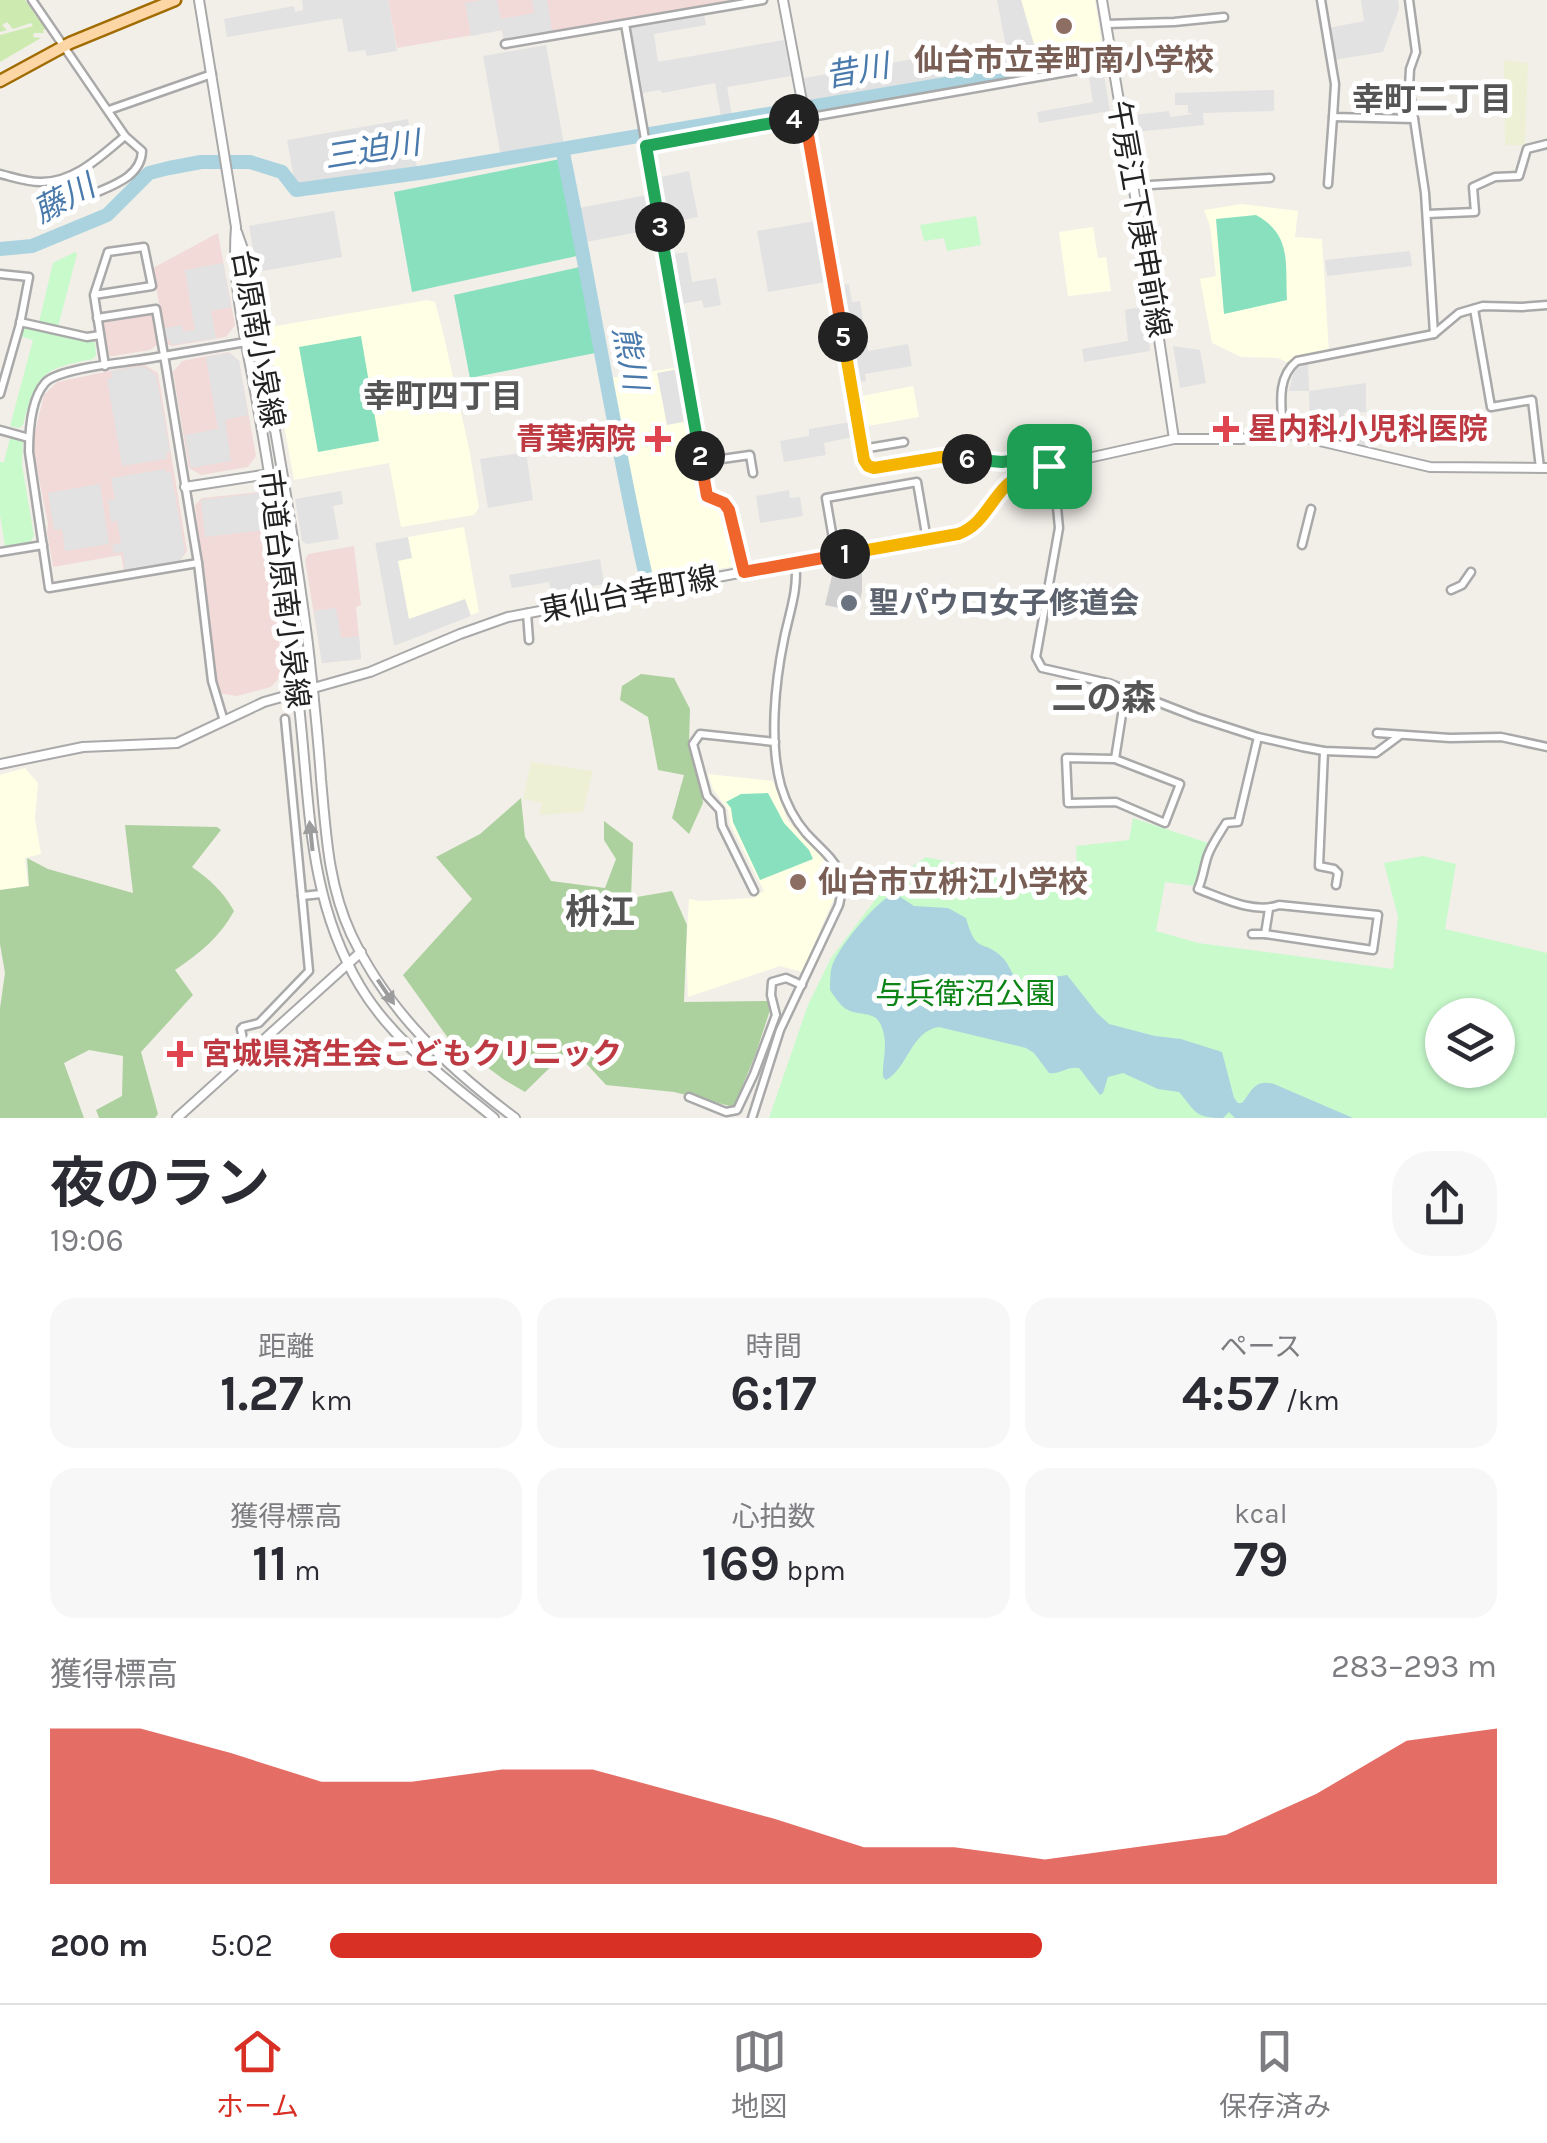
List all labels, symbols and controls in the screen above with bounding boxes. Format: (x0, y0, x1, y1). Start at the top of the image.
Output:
marker: 仙台市立幸町南小学校 (1053, 15, 1075, 37)
place label: 仙台市立幸町南小学校 (914, 42, 1214, 78)
water label: 昔川 (822, 47, 895, 95)
district label: 幸町二丁目 (1352, 81, 1512, 118)
pin: 4 (769, 94, 819, 144)
street label: 午房江下庚申前線 (1100, 98, 1178, 340)
text: 4 (786, 102, 802, 135)
water label: 三迫川 (322, 124, 425, 176)
water label: 藤川 (27, 166, 104, 230)
pin: 3 (635, 202, 685, 252)
text: 3 (651, 210, 669, 243)
street label: 台原南小泉線 (225, 247, 291, 431)
pin: 5 (818, 312, 868, 362)
text: 5 (835, 320, 851, 353)
water label: 熊川 (606, 323, 655, 396)
district label: 幸町四丁目 (363, 378, 523, 415)
place label: 星内科小児科医院 (1248, 411, 1488, 447)
marker: 星内科小児科医院 (1213, 416, 1239, 442)
place label: 青葉病院 (516, 421, 636, 457)
pin (1007, 424, 1092, 509)
marker: 青葉病院 (645, 426, 671, 452)
pin: 2 (675, 431, 725, 481)
pin: 6 (942, 434, 992, 484)
text: 2 (692, 439, 708, 472)
icon: arrive (1022, 439, 1077, 494)
text: 6 (959, 442, 976, 475)
street label: 市道台原南小泉線 (252, 468, 316, 710)
pin: 1 (820, 529, 870, 579)
text: 1 (840, 537, 850, 570)
street label: 東仙台幸町線 (537, 559, 721, 629)
place label: 聖パウロ女子修道会 (869, 585, 1139, 621)
marker: 聖パウロ女子修道会 (838, 592, 860, 614)
district label: 二の森 (1051, 678, 1157, 719)
one-way arrow (303, 819, 319, 851)
place label: 仙台市立枡江小学校 (818, 864, 1088, 900)
marker: 仙台市立枡江小学校 (787, 871, 809, 893)
district label: 枡江 (565, 892, 635, 933)
park label: 与兵衛沼公園 (875, 976, 1055, 1012)
one-way arrow (376, 979, 394, 1006)
map controls (1425, 998, 1515, 1088)
button: layers (1425, 998, 1515, 1088)
place label: 宮城県済生会こどもクリニック (202, 1036, 622, 1072)
marker: 宮城県済生会こどもクリニック (167, 1041, 193, 1067)
button: share (1392, 1151, 1497, 1256)
text: 夜のラン (50, 1152, 270, 1216)
text: 19:06 (50, 1222, 124, 1259)
text: 距離 (258, 1330, 314, 1363)
text: 時間 (745, 1330, 802, 1363)
text: ペース (1220, 1330, 1302, 1363)
text: 1.27 (220, 1364, 304, 1423)
text: 6:17 (730, 1364, 817, 1423)
text: 4:57 (1182, 1364, 1279, 1423)
text: km (304, 1384, 352, 1417)
text: /km (1279, 1384, 1340, 1417)
text: kcal (1234, 1497, 1288, 1530)
text: 獲得標高 (230, 1500, 342, 1533)
text: 心拍数 (731, 1500, 816, 1533)
text: 79 (1233, 1530, 1289, 1589)
text: 11 (252, 1534, 288, 1593)
text: 169 (701, 1534, 780, 1593)
text: m (288, 1554, 320, 1587)
text: bpm (780, 1554, 846, 1587)
text: 283–293 m (1331, 1648, 1497, 1685)
text: 獲得標高 (50, 1656, 178, 1693)
text: 200 m (50, 1927, 148, 1964)
text: 5:02 (210, 1927, 273, 1964)
tab: ホーム (216, 2024, 299, 2124)
tab: 地図 (731, 2024, 787, 2124)
tab: 保存済み (1219, 2024, 1331, 2124)

